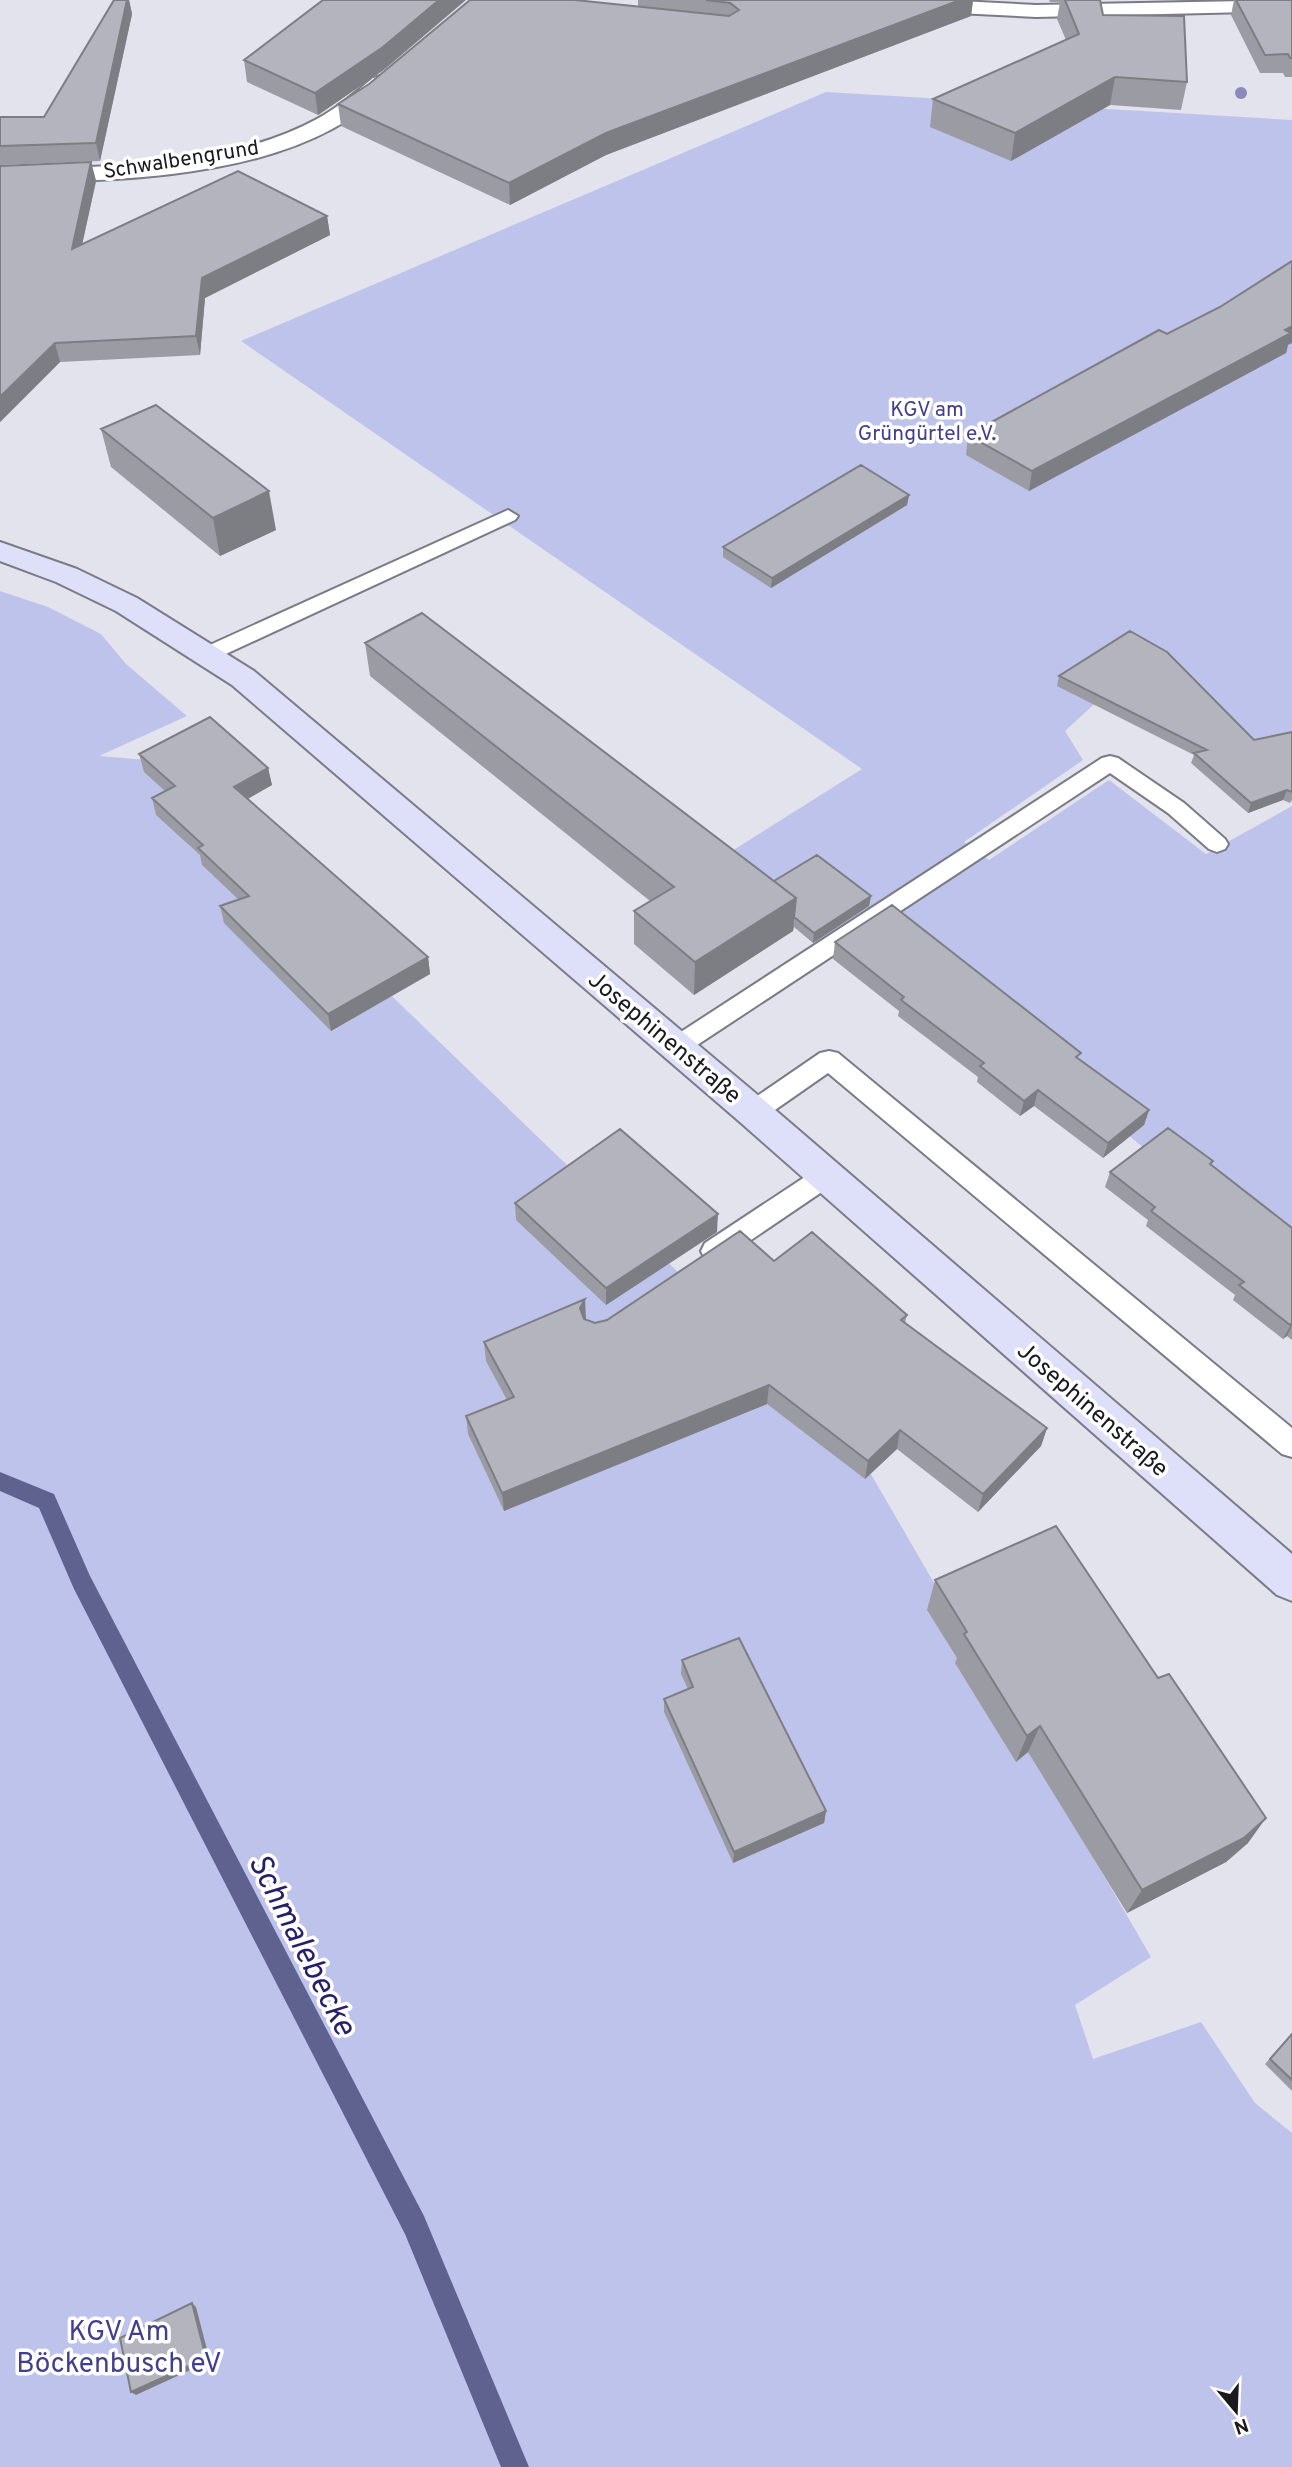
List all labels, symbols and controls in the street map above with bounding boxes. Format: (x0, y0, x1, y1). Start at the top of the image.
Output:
street label: Schwalbengrund (101, 135, 261, 186)
park label: KGV am Grüngürtel e.V. (858, 397, 996, 448)
street label: Josephinenstraße (581, 966, 746, 1111)
street label: Josephinenstraße (1010, 1337, 1174, 1484)
water label: Schmalebecke (237, 1848, 364, 2044)
park label: KGV Am Böckenbusch eV (16, 2315, 222, 2383)
north arrow (1201, 2376, 1271, 2446)
text: N (1231, 2412, 1251, 2439)

